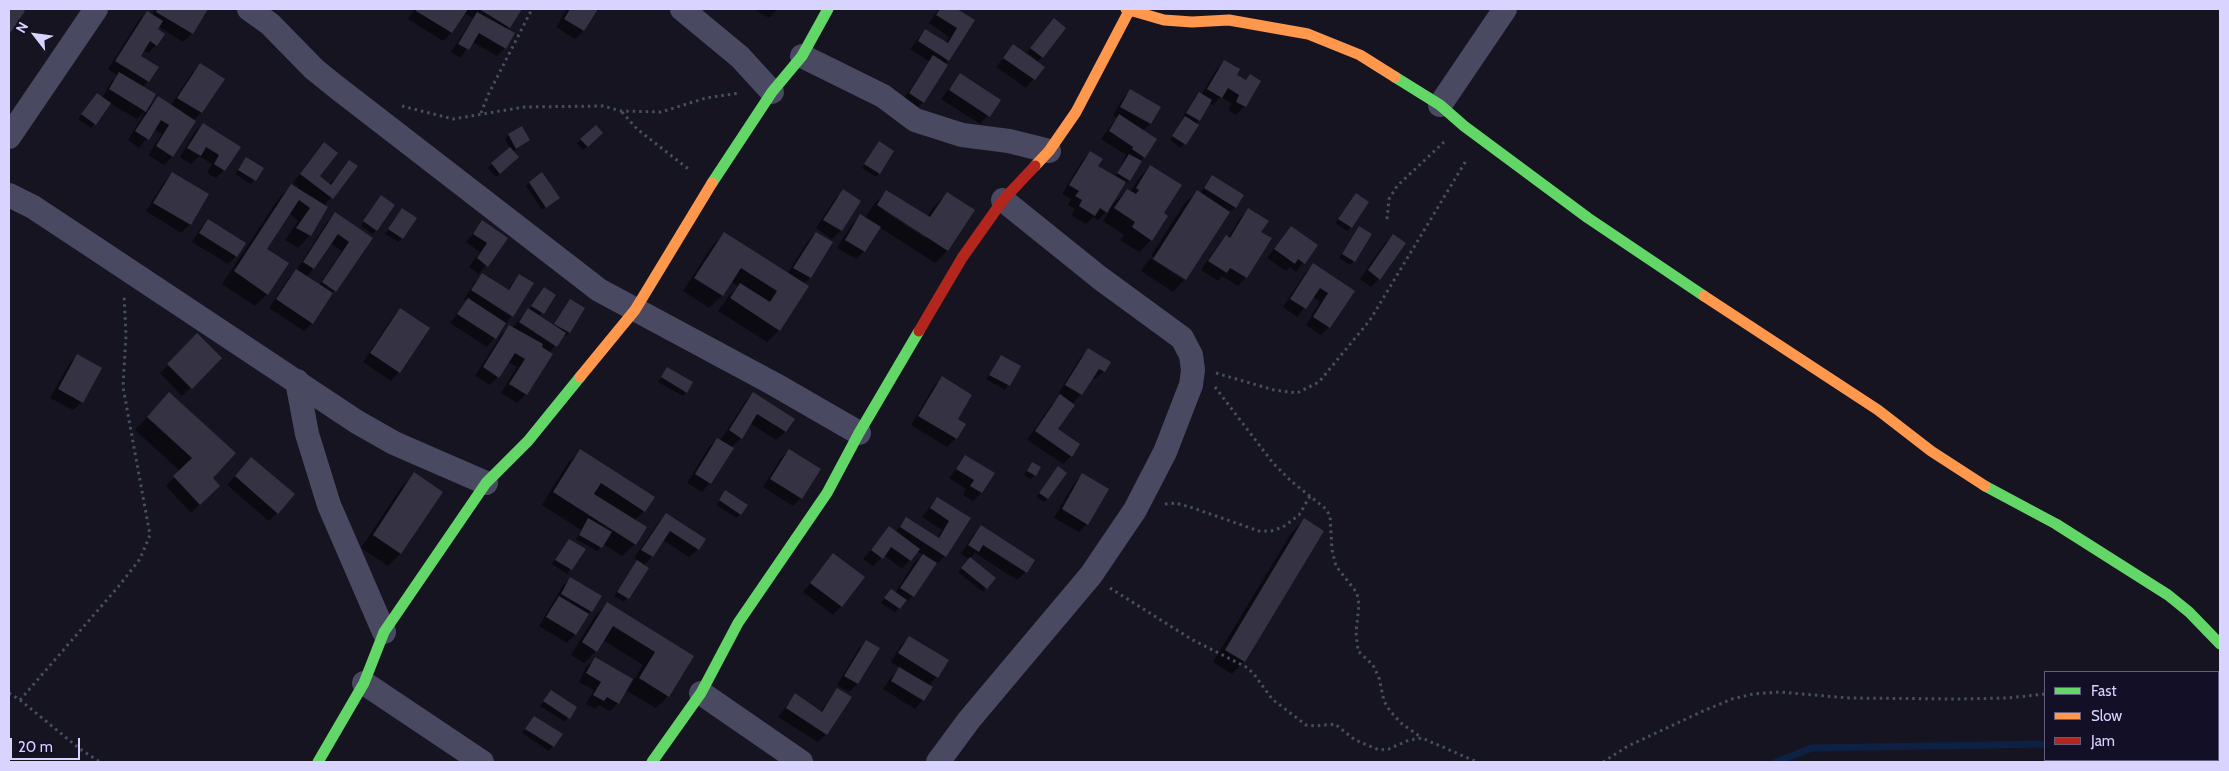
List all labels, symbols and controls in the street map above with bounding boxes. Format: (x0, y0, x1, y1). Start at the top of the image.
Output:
north arrow (10, 10, 60, 60)
text: N (12, 19, 32, 36)
legend (2044, 671, 2219, 761)
text: Fast (2091, 682, 2116, 700)
text: Slow (2091, 707, 2122, 725)
scale bar (12, 728, 82, 760)
text: Jam (2091, 732, 2115, 750)
text: 20 m (18, 738, 53, 756)

